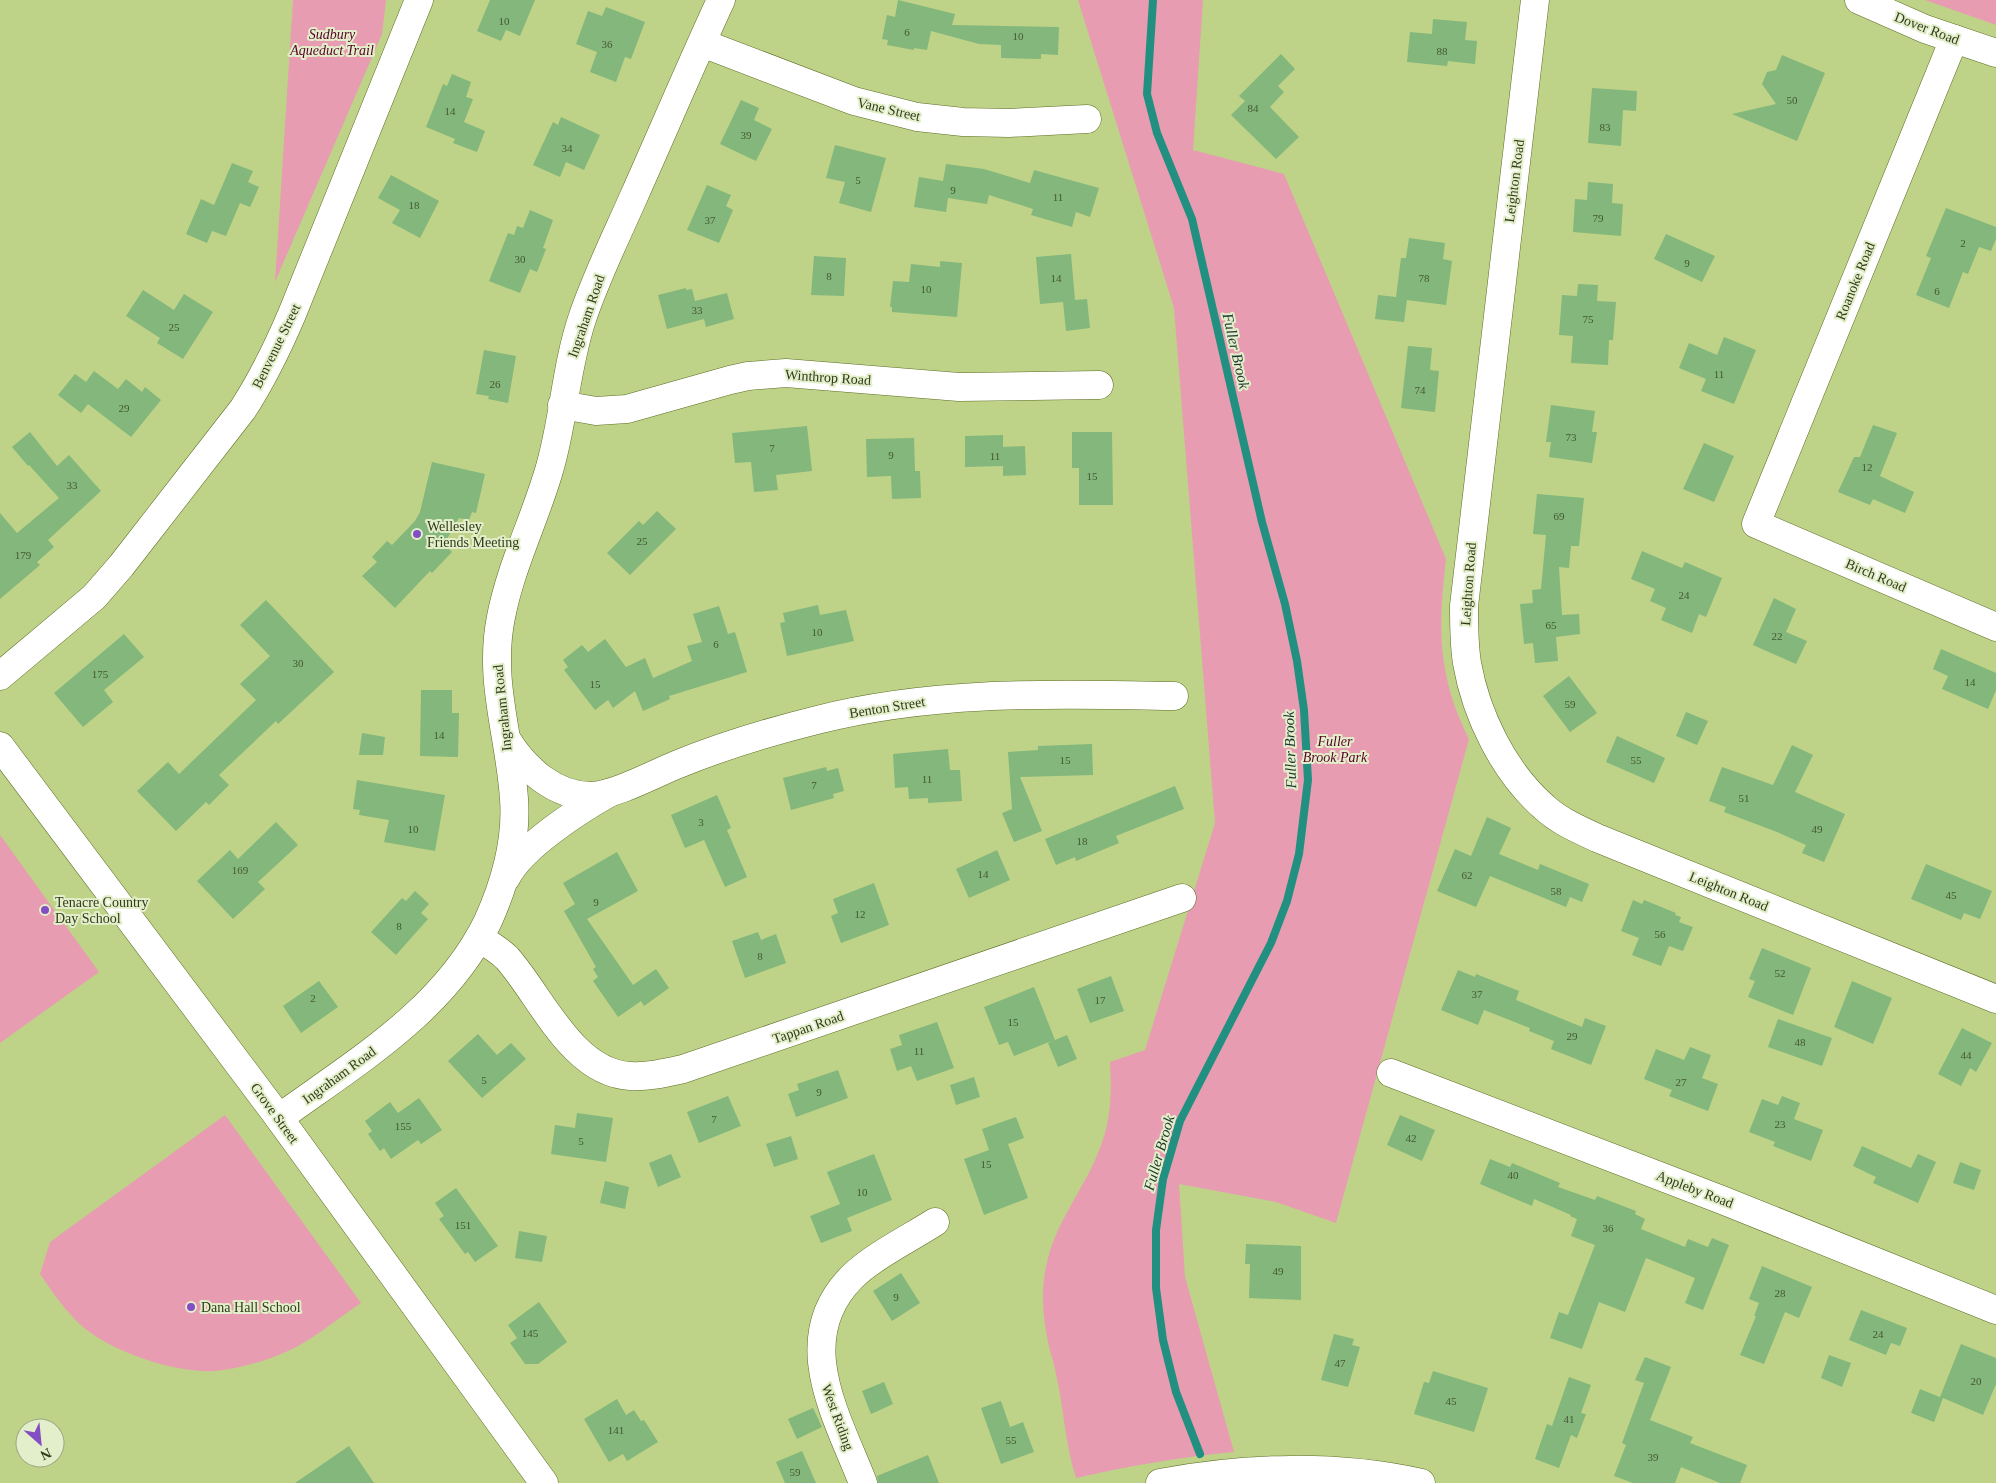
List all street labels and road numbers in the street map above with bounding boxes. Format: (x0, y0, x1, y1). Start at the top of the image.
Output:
street label: Dover Road (1892, 9, 1961, 48)
street label: Vane Street (856, 95, 922, 124)
street label: Leighton Road (1502, 139, 1527, 223)
street label: Roanoke Road (1833, 240, 1878, 322)
street label: Ingraham Road (565, 273, 608, 360)
street label: Benvenue Street (250, 301, 303, 391)
street label: Winthrop Road (784, 367, 871, 388)
street label: Leighton Road (1458, 542, 1479, 626)
street label: Birch Road (1843, 556, 1908, 595)
street label: Ingraham Road (491, 664, 514, 752)
street label: Benton Street (848, 694, 926, 721)
street label: Leighton Road (1687, 869, 1770, 914)
street label: Tappan Road (771, 1008, 846, 1047)
street label: Ingraham Road (300, 1044, 379, 1107)
street label: Grove Street (248, 1080, 302, 1147)
street label: Appleby Road (1654, 1168, 1735, 1211)
street label: West Riding (819, 1382, 856, 1452)

